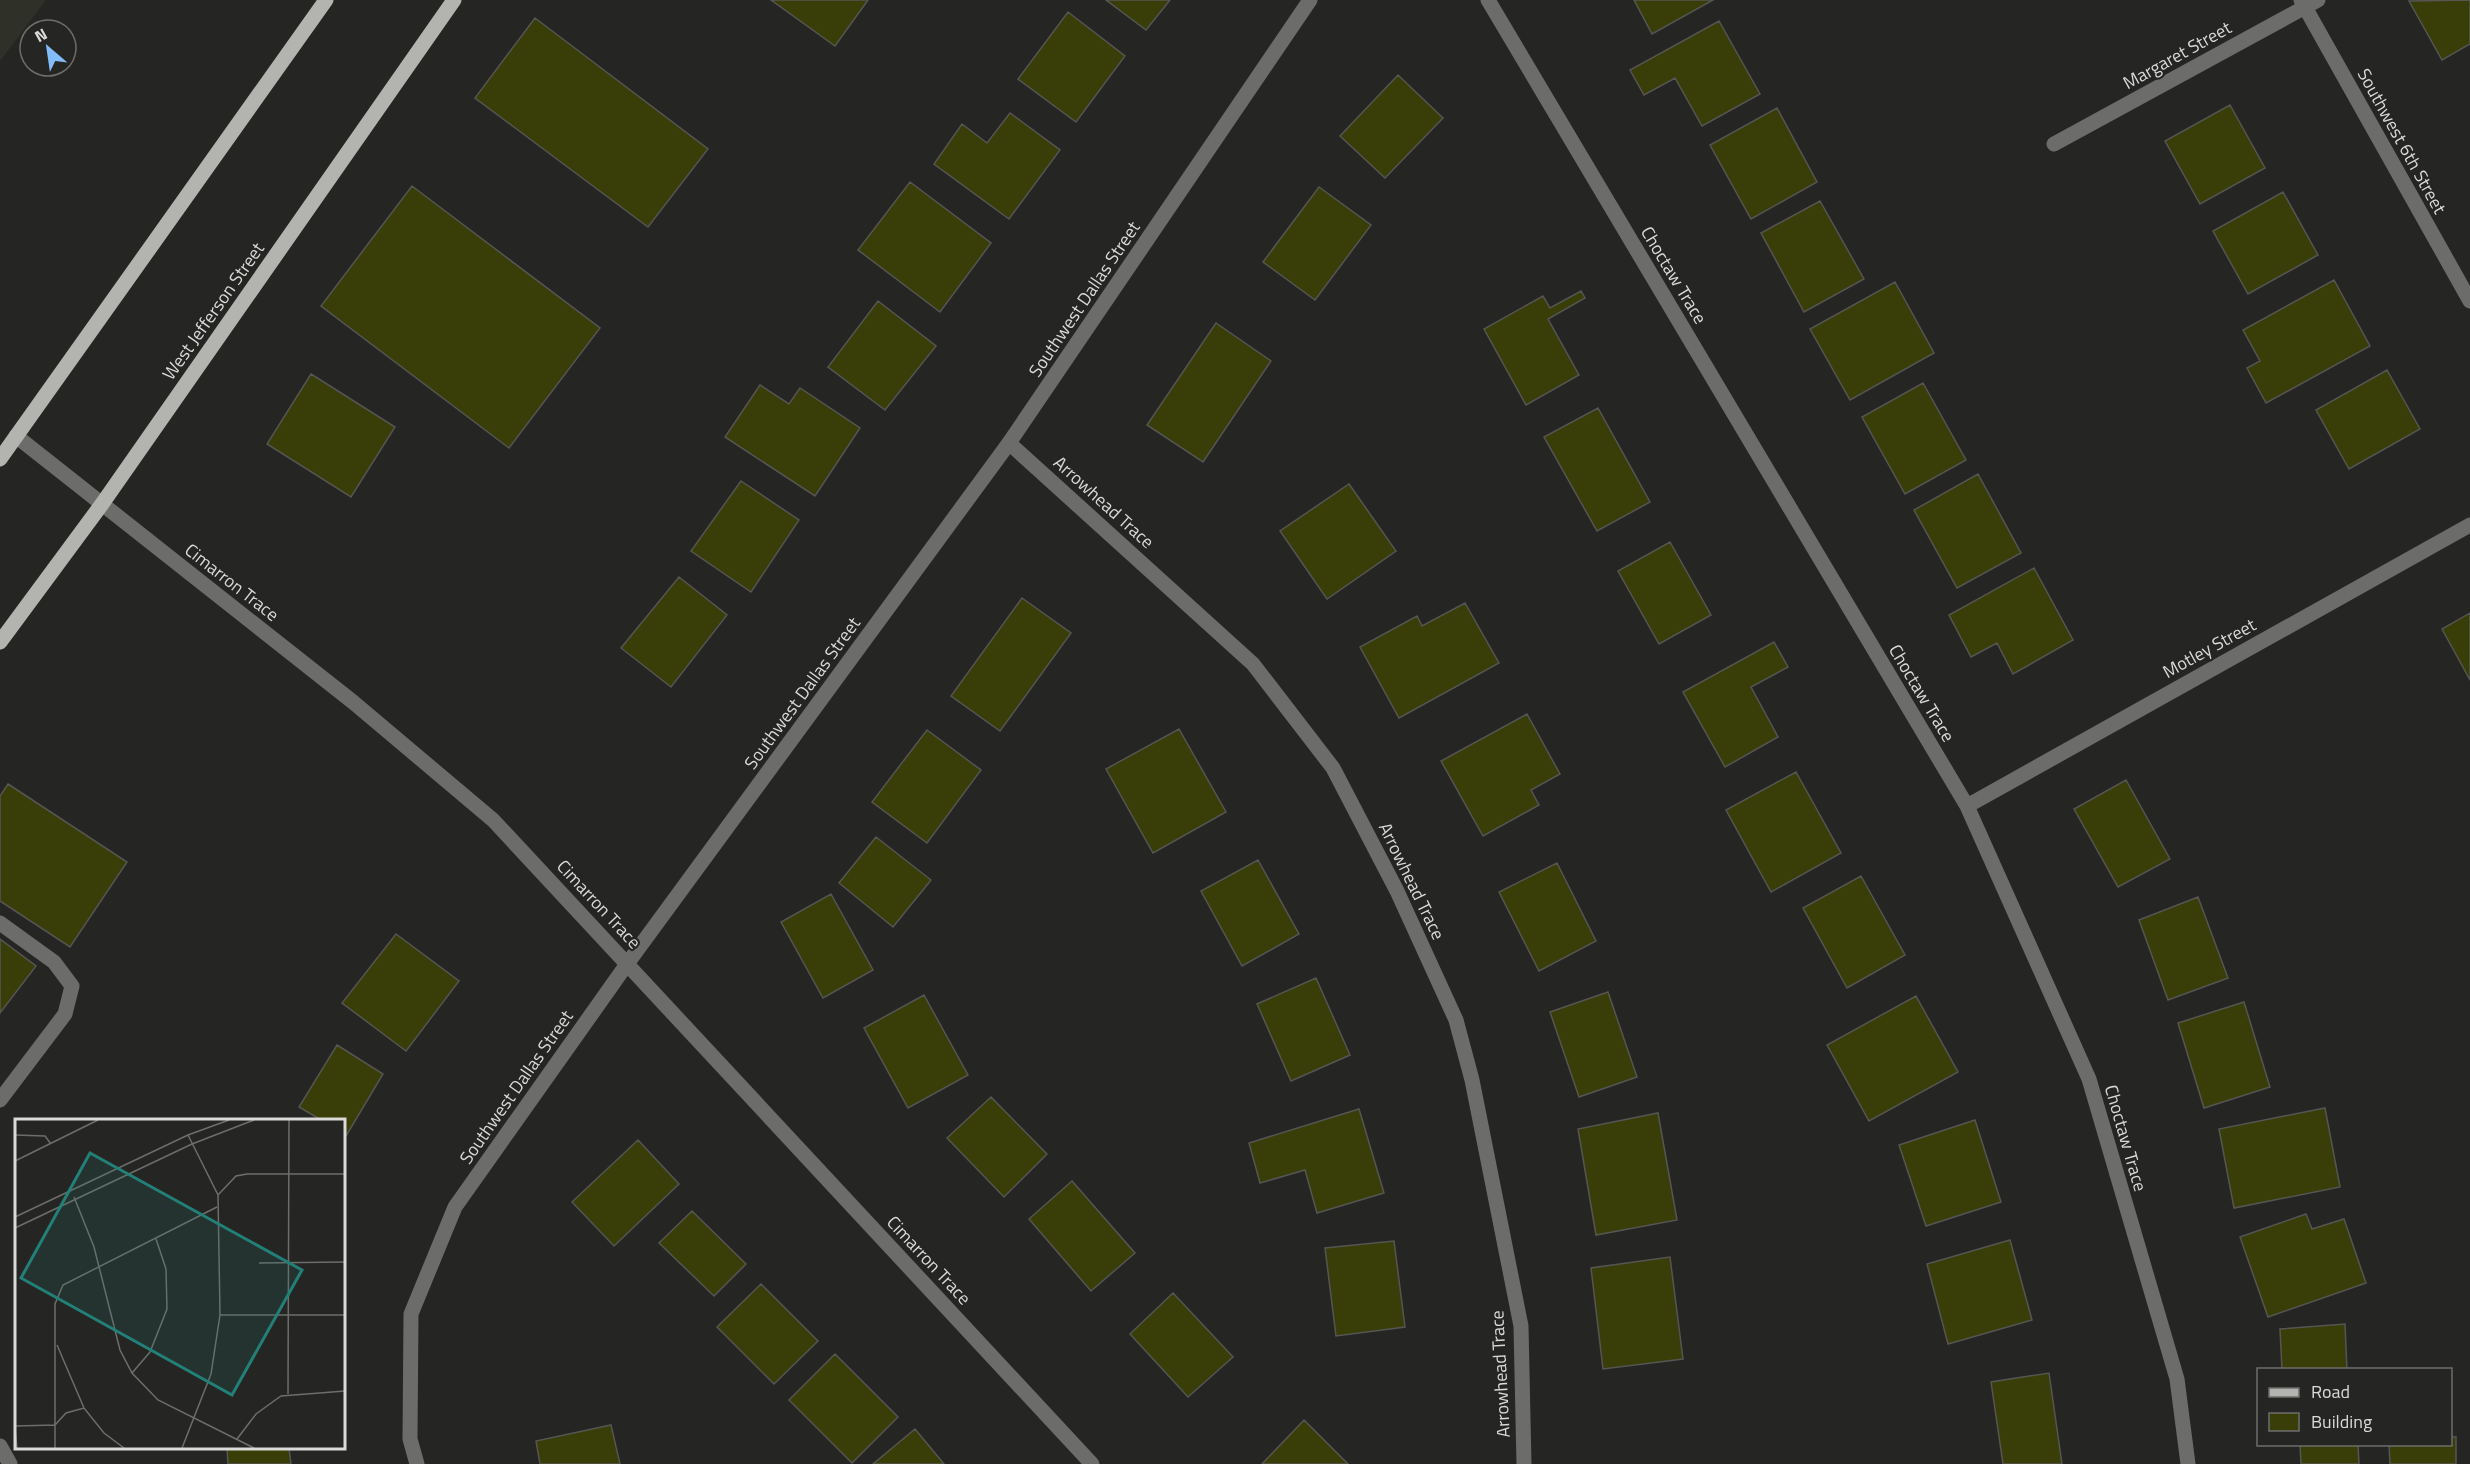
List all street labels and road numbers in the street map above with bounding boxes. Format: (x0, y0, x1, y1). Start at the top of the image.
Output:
street label: Margaret Street (2118, 14, 2237, 96)
street label: Southwest 6th Street (2351, 63, 2454, 219)
street label: Southwest Dallas Street (1022, 215, 1147, 382)
street label: Choctaw Trace (1634, 221, 1714, 329)
street label: West Jefferson Street (155, 236, 271, 385)
street label: Arrowhead Trace (1048, 449, 1160, 555)
street label: Cimarron Trace (179, 537, 285, 627)
street label: Southwest Dallas Street (737, 611, 867, 775)
street label: Motley Street (2157, 611, 2261, 685)
street label: Choctaw Trace (1882, 639, 1962, 747)
street label: Arrowhead Trace (1372, 818, 1452, 944)
street label: Cimarron Trace (551, 853, 647, 955)
street label: Southwest Dallas Street (453, 1004, 580, 1170)
street label: Choctaw Trace (2098, 1081, 2154, 1195)
street label: Cimarron Trace (881, 1209, 977, 1311)
street label: Arrowhead Trace (1483, 1310, 1517, 1438)

